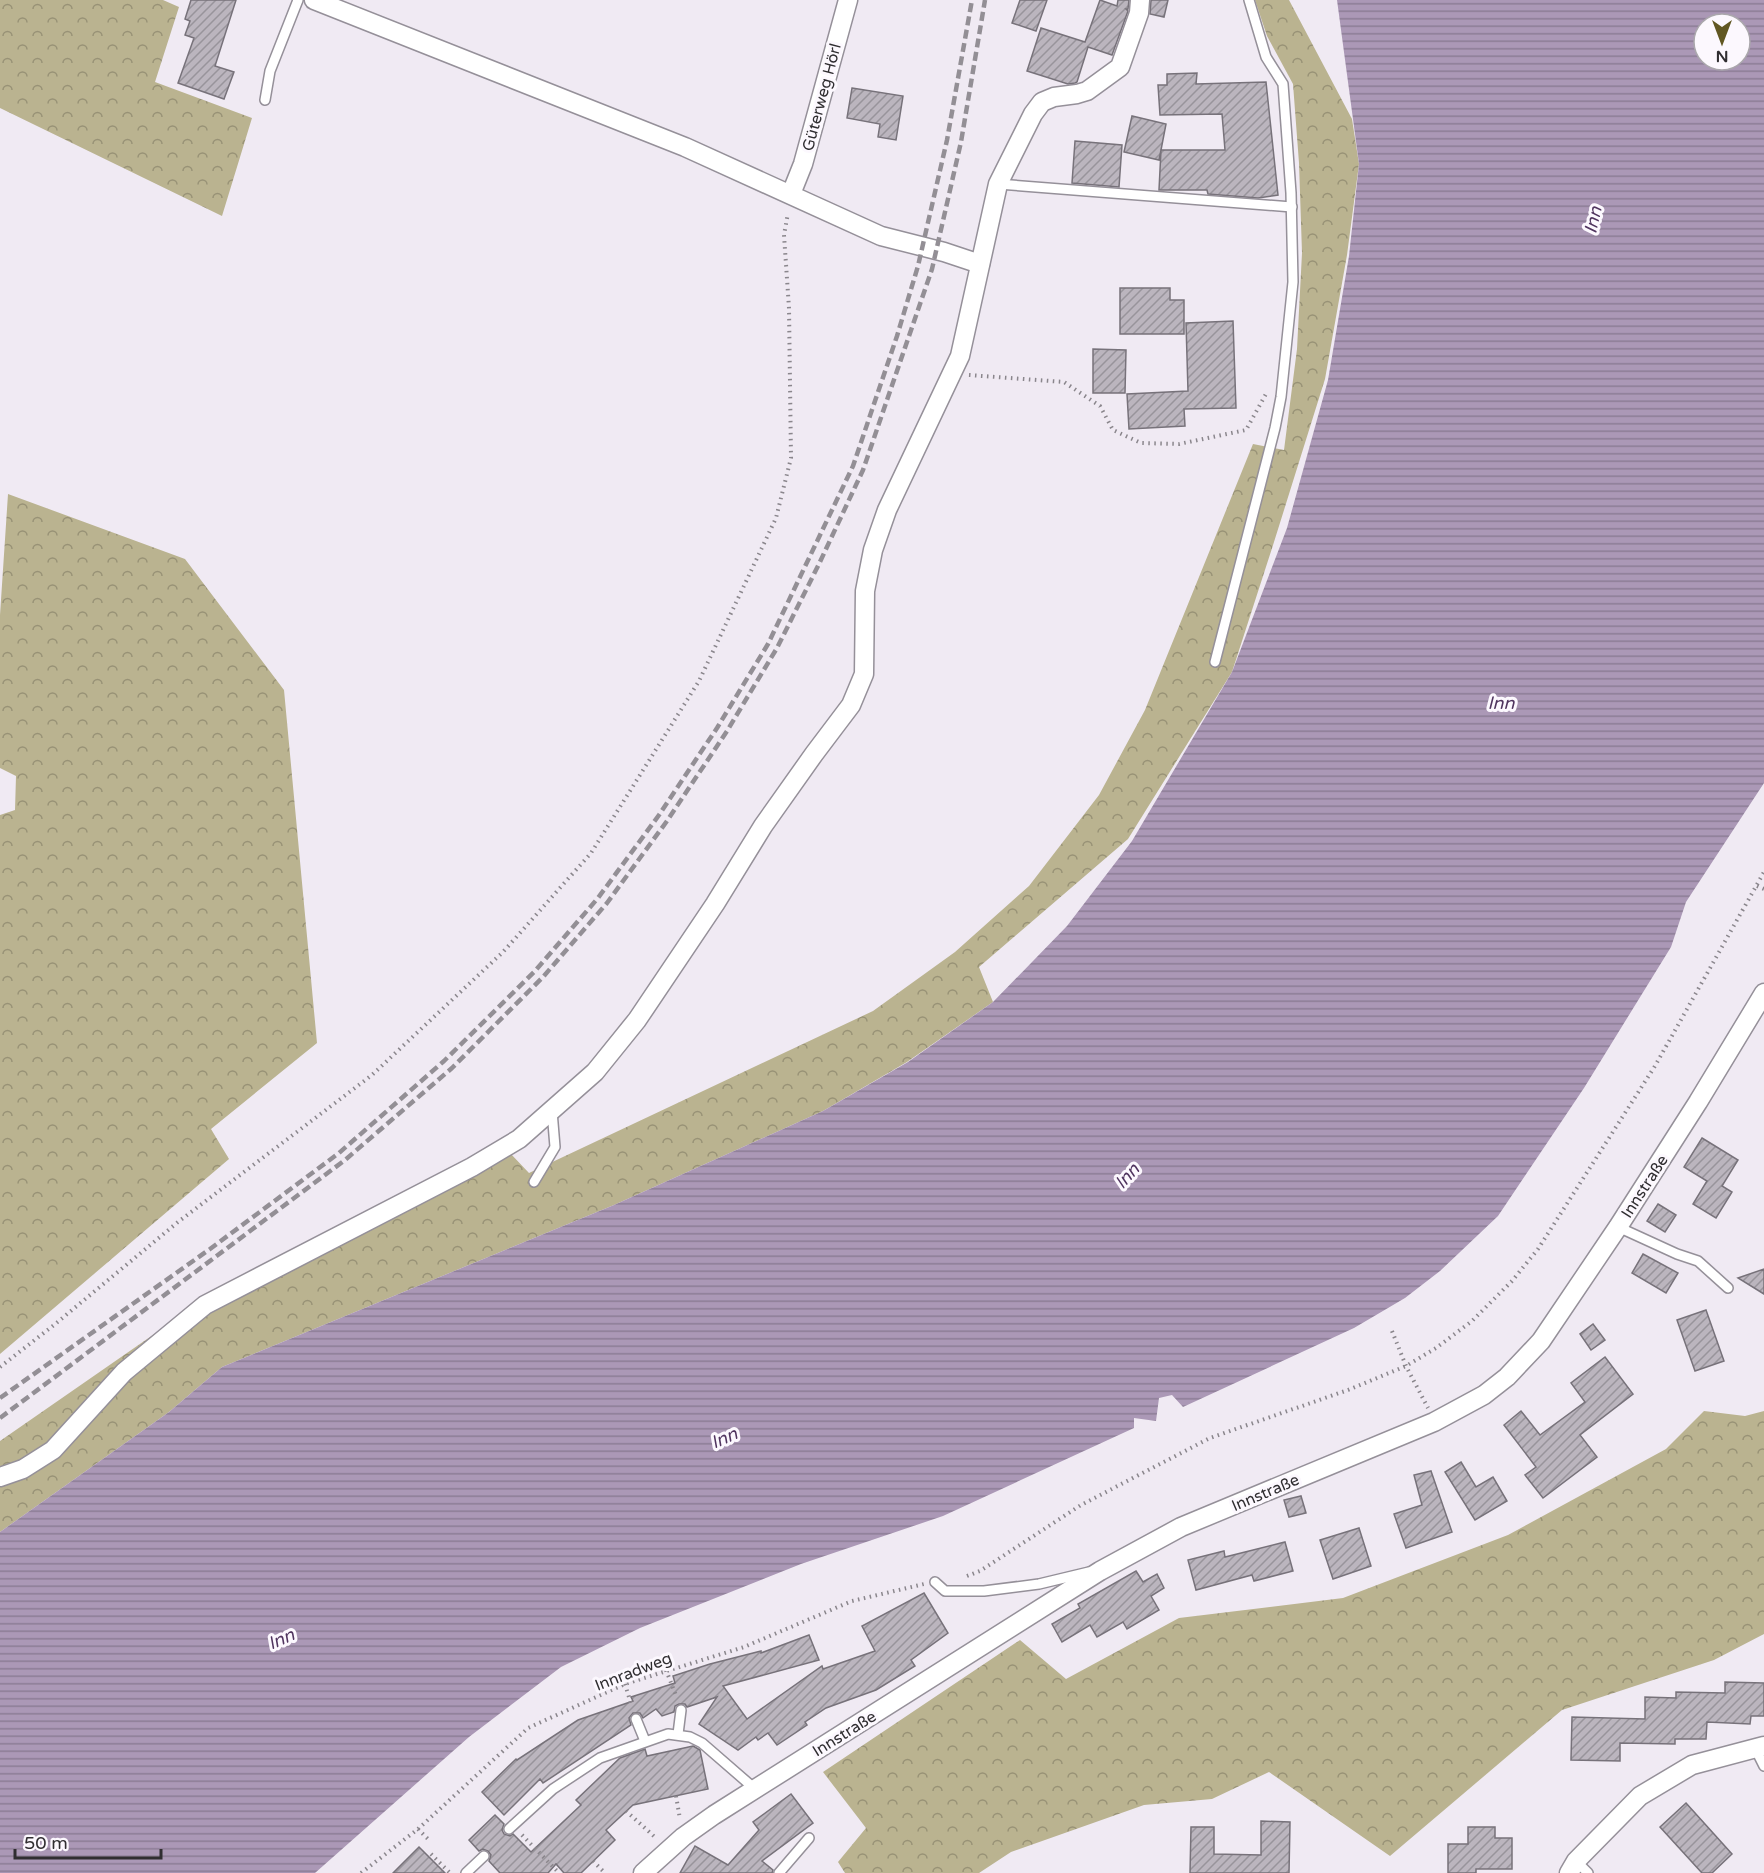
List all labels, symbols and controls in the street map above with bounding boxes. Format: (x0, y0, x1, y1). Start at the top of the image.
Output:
north arrow (1692, 12, 1752, 72)
street label: Güterweg Hörl (798, 41, 846, 153)
text: N (1716, 46, 1728, 66)
water label: Inn (1579, 204, 1607, 235)
water label: Inn (1488, 692, 1515, 714)
street label: Innstraße (1617, 1151, 1673, 1222)
water label: Inn (1110, 1158, 1145, 1193)
water label: Inn (707, 1422, 742, 1454)
street label: Innstraße (1229, 1470, 1302, 1516)
water label: Inn (264, 1623, 299, 1655)
street label: Innradweg (592, 1648, 675, 1696)
street label: Innstraße (809, 1706, 880, 1761)
scale bar (15, 1822, 160, 1860)
text: 50 m (24, 1832, 68, 1854)

